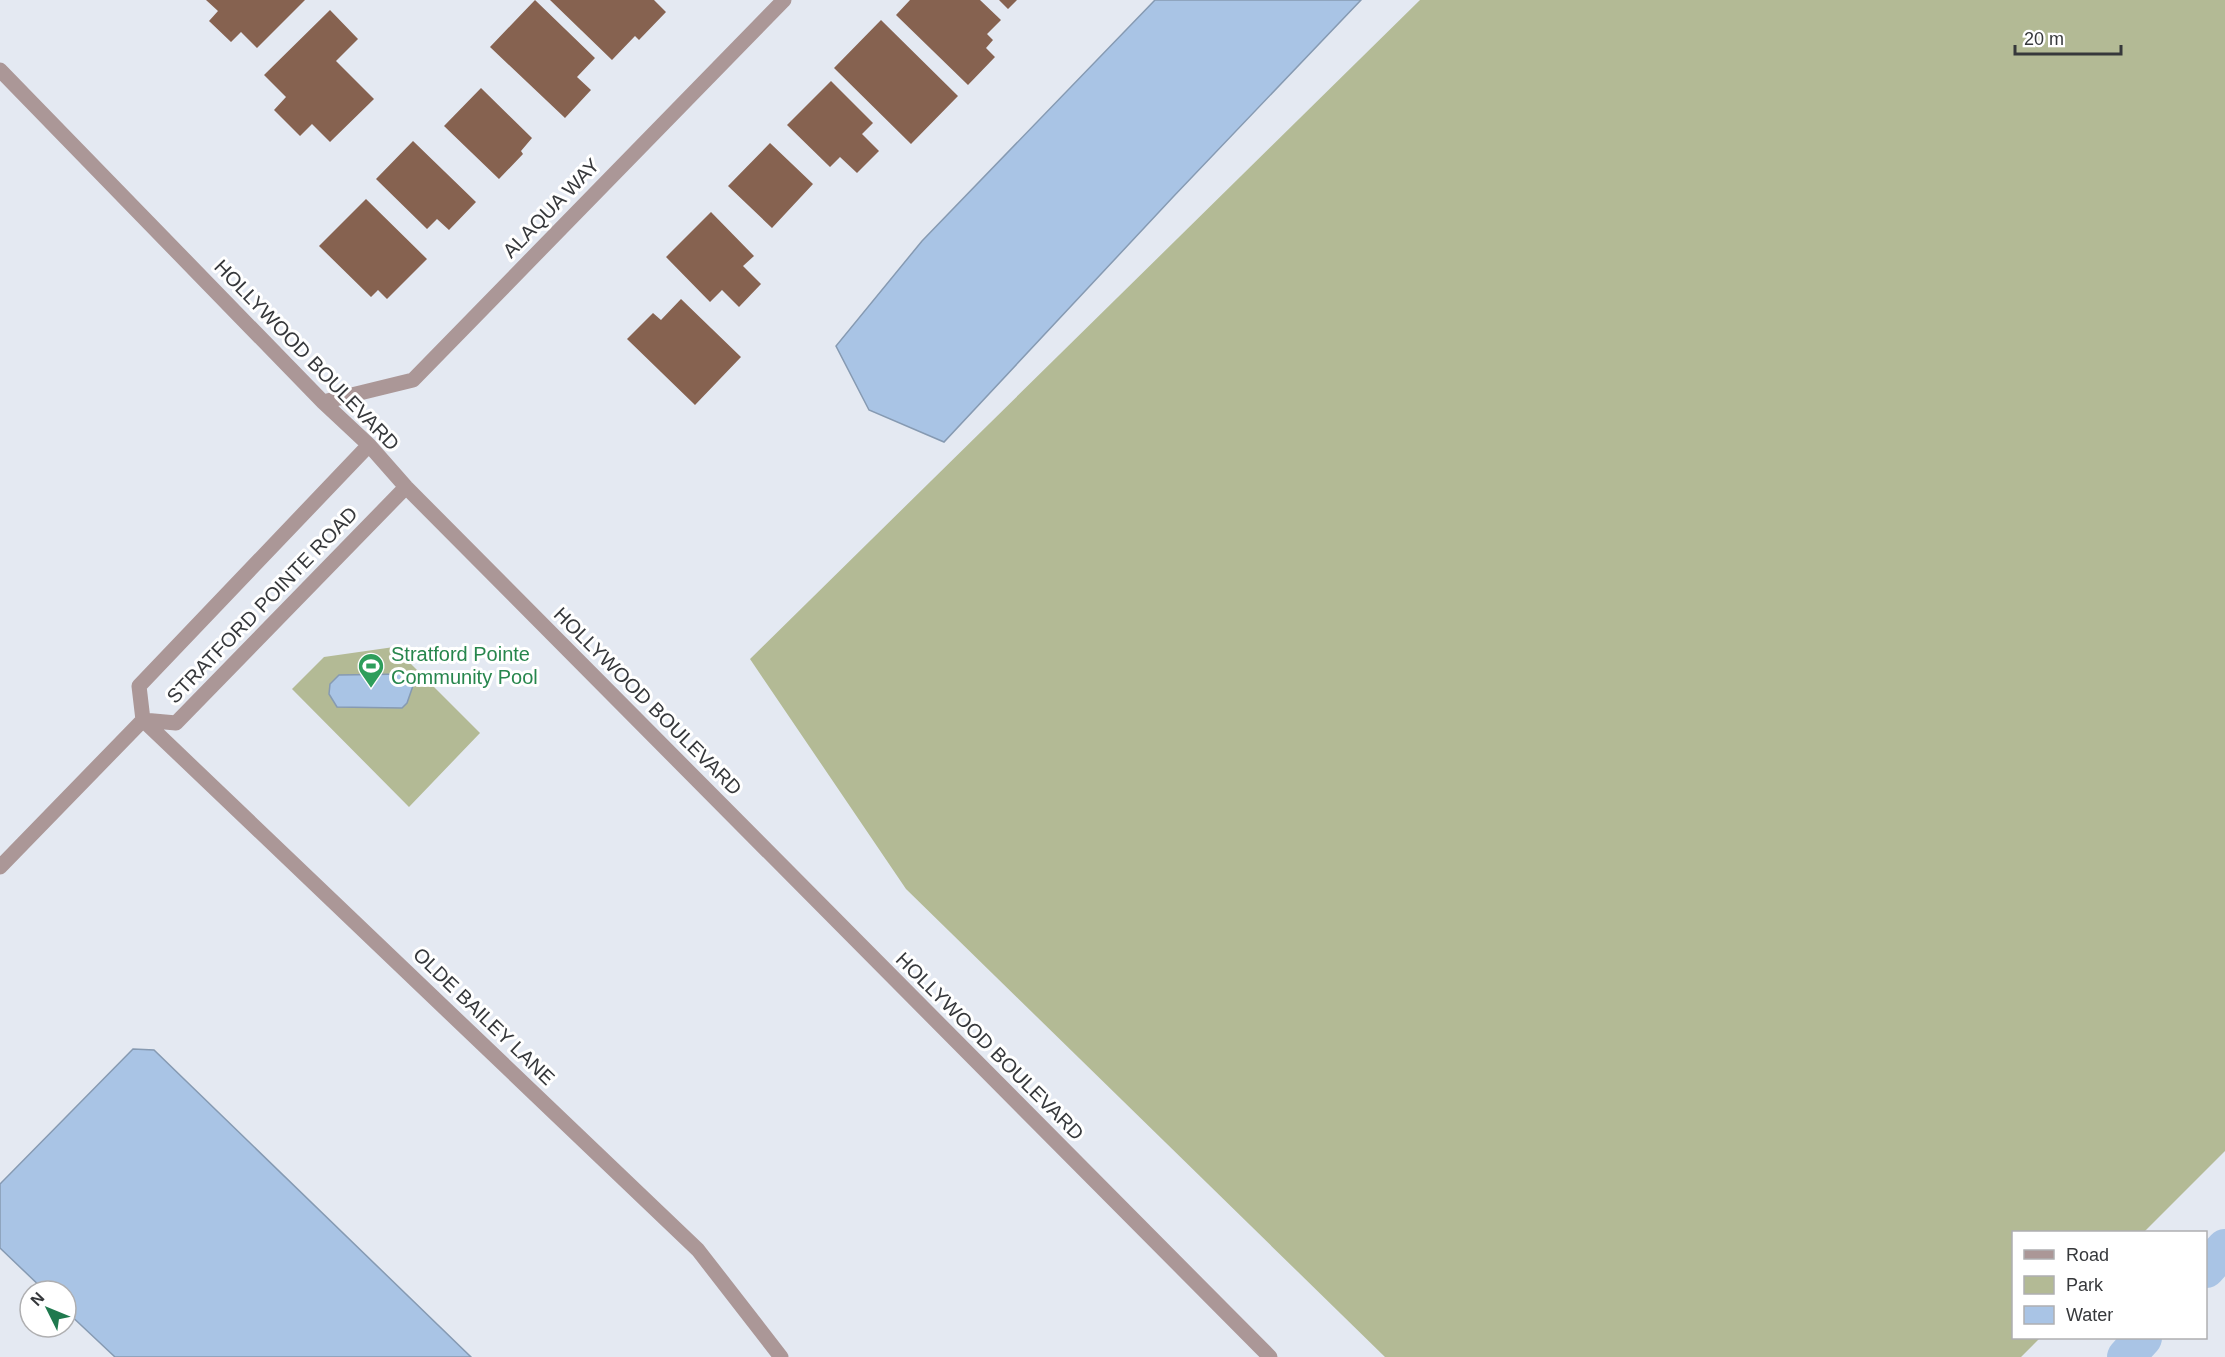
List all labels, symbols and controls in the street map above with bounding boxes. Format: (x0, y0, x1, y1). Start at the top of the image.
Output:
scale bar (2015, 18, 2122, 56)
text: 20 m (2024, 29, 2064, 49)
street label: ALAQUA WAY (498, 154, 604, 262)
street label: HOLLYWOOD BOULEVARD (210, 255, 404, 455)
street label: STRATFORD POINTE ROAD (162, 502, 362, 708)
street label: HOLLYWOOD BOULEVARD (550, 603, 746, 799)
place label: Stratford Pointe Community Pool (391, 643, 538, 688)
sports icon: Stratford Pointe Community Pool (356, 651, 386, 689)
street label: OLDE BAILEY LANE (409, 943, 559, 1089)
street label: HOLLYWOOD BOULEVARD (892, 948, 1088, 1144)
legend (2012, 1231, 2207, 1339)
text: Road (2066, 1245, 2109, 1265)
text: Park (2066, 1275, 2104, 1295)
north arrow (18, 1279, 78, 1339)
text: N (27, 1289, 48, 1309)
text: Water (2066, 1305, 2113, 1325)

